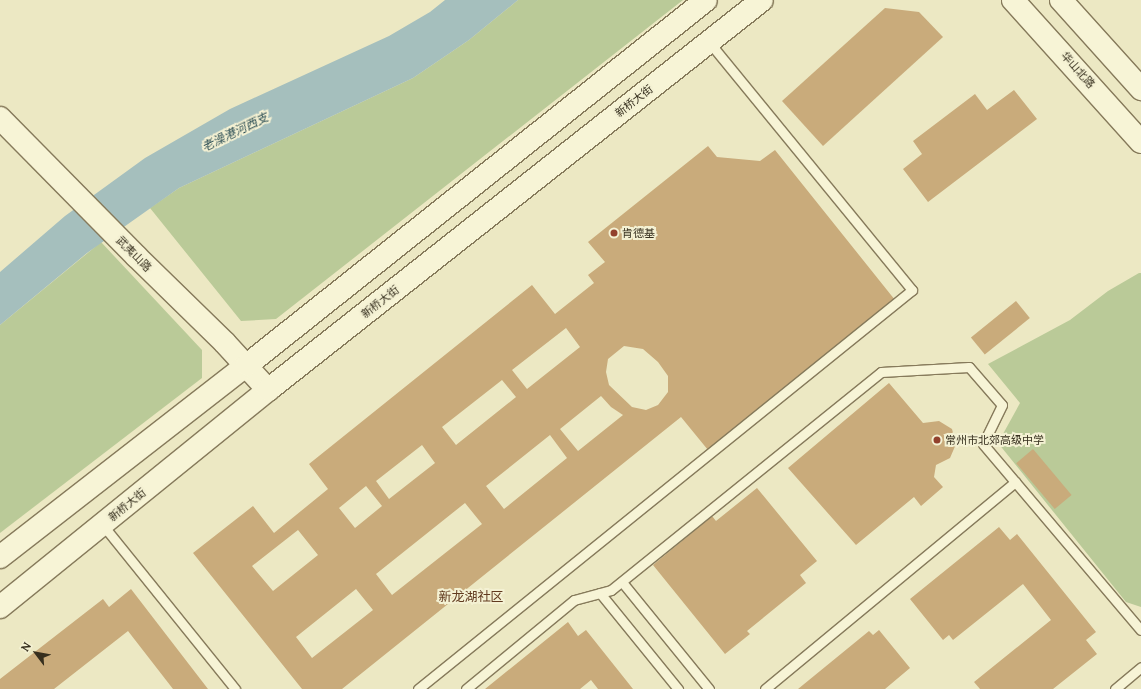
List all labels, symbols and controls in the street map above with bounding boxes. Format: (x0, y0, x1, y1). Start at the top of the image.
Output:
street label: 华山北路 (1058, 49, 1098, 91)
street label: 新桥大街 (613, 82, 655, 120)
water label: 老澡港河西支 (199, 110, 271, 154)
place label: 肯德基 (622, 226, 655, 240)
marker: 肯德基 (609, 228, 619, 238)
street label: 武夷山路 (114, 234, 154, 274)
street label: 新桥大街 (359, 283, 401, 321)
place label: 常州市北郊高级中学 (945, 433, 1044, 447)
marker: 常州市北郊高级中学 (932, 435, 942, 445)
street label: 新桥大街 (106, 486, 148, 524)
district label: 新龙湖社区 (439, 589, 503, 605)
north arrow (16, 633, 56, 673)
text: N (18, 639, 34, 654)

